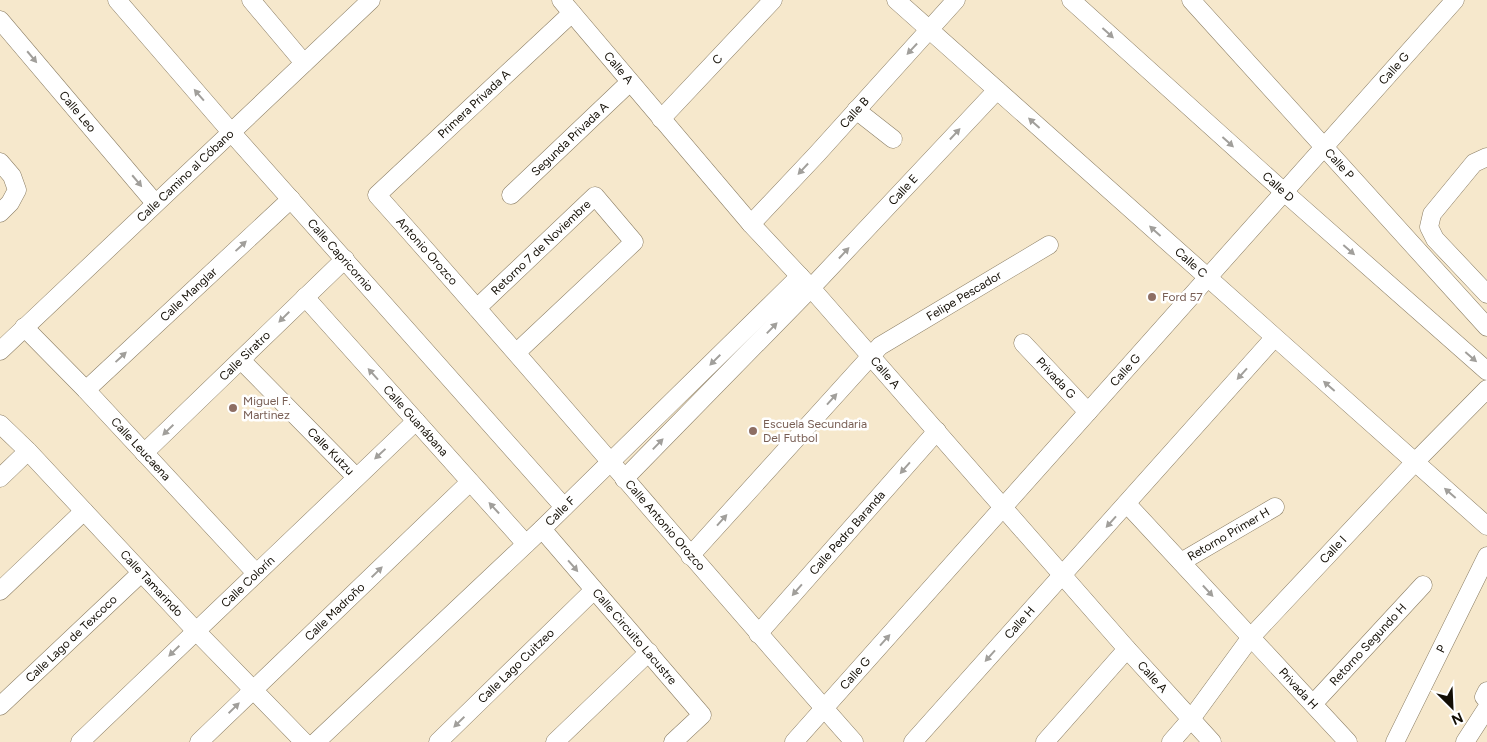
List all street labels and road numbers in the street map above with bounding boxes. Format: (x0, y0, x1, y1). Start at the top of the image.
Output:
street label: Calle A (601, 49, 636, 87)
street label: Calle G (1376, 49, 1412, 88)
street label: C (709, 51, 725, 67)
street label: Primera Privada A (435, 67, 513, 141)
street label: Calle Leo (56, 88, 99, 135)
street label: Calle B (837, 94, 872, 131)
street label: Segunda Privada A (528, 99, 611, 179)
street label: Calle Camino al Cóbano (134, 127, 237, 225)
street label: Calle P (1322, 146, 1357, 182)
street label: Calle D (1259, 169, 1297, 205)
street label: Calle E (886, 172, 921, 208)
street label: Retorno 7 de Noviembre (488, 197, 594, 298)
street label: Antonio Orozco (393, 215, 461, 288)
street label: Calle Capricornio (304, 216, 376, 294)
street label: Calle C (1172, 245, 1210, 281)
street label: Calle Manglar (157, 265, 220, 324)
street label: Felipe Pescador (924, 268, 1004, 324)
street label: Calle Siratro (216, 328, 273, 384)
street label: Calle G (1107, 351, 1143, 389)
street label: Calle A (867, 354, 903, 391)
street label: Privada G (1033, 354, 1079, 401)
street label: Calle Guanábana (380, 382, 451, 459)
street label: Calle Leucaena (108, 415, 174, 484)
street label: Calle Kutzu (304, 425, 357, 478)
street label: Calle Antonio Orozco (622, 477, 708, 573)
street label: Calle Pedro Baranda (806, 488, 888, 578)
street label: Calle F (542, 493, 578, 529)
street label: Retorno Primer H (1185, 505, 1272, 564)
street label: Calle I (1317, 533, 1349, 566)
street label: Calle Tamarindo (117, 547, 186, 619)
street label: Calle Colorín (218, 553, 278, 610)
street label: Calle Madroño (302, 580, 368, 644)
street label: Calle Circuito Lacustre (590, 586, 680, 688)
street label: Calle Lago de Texcoco (23, 592, 120, 685)
street label: Retorno Segundo H (1327, 601, 1409, 688)
street label: Calle H (1002, 604, 1038, 642)
street label: Calle Lago Cuitzeo (475, 626, 557, 706)
street label: P (1433, 643, 1449, 655)
street label: Calle G (837, 654, 873, 692)
street label: Calle A (1135, 658, 1170, 696)
street label: Privada H (1276, 665, 1321, 712)

